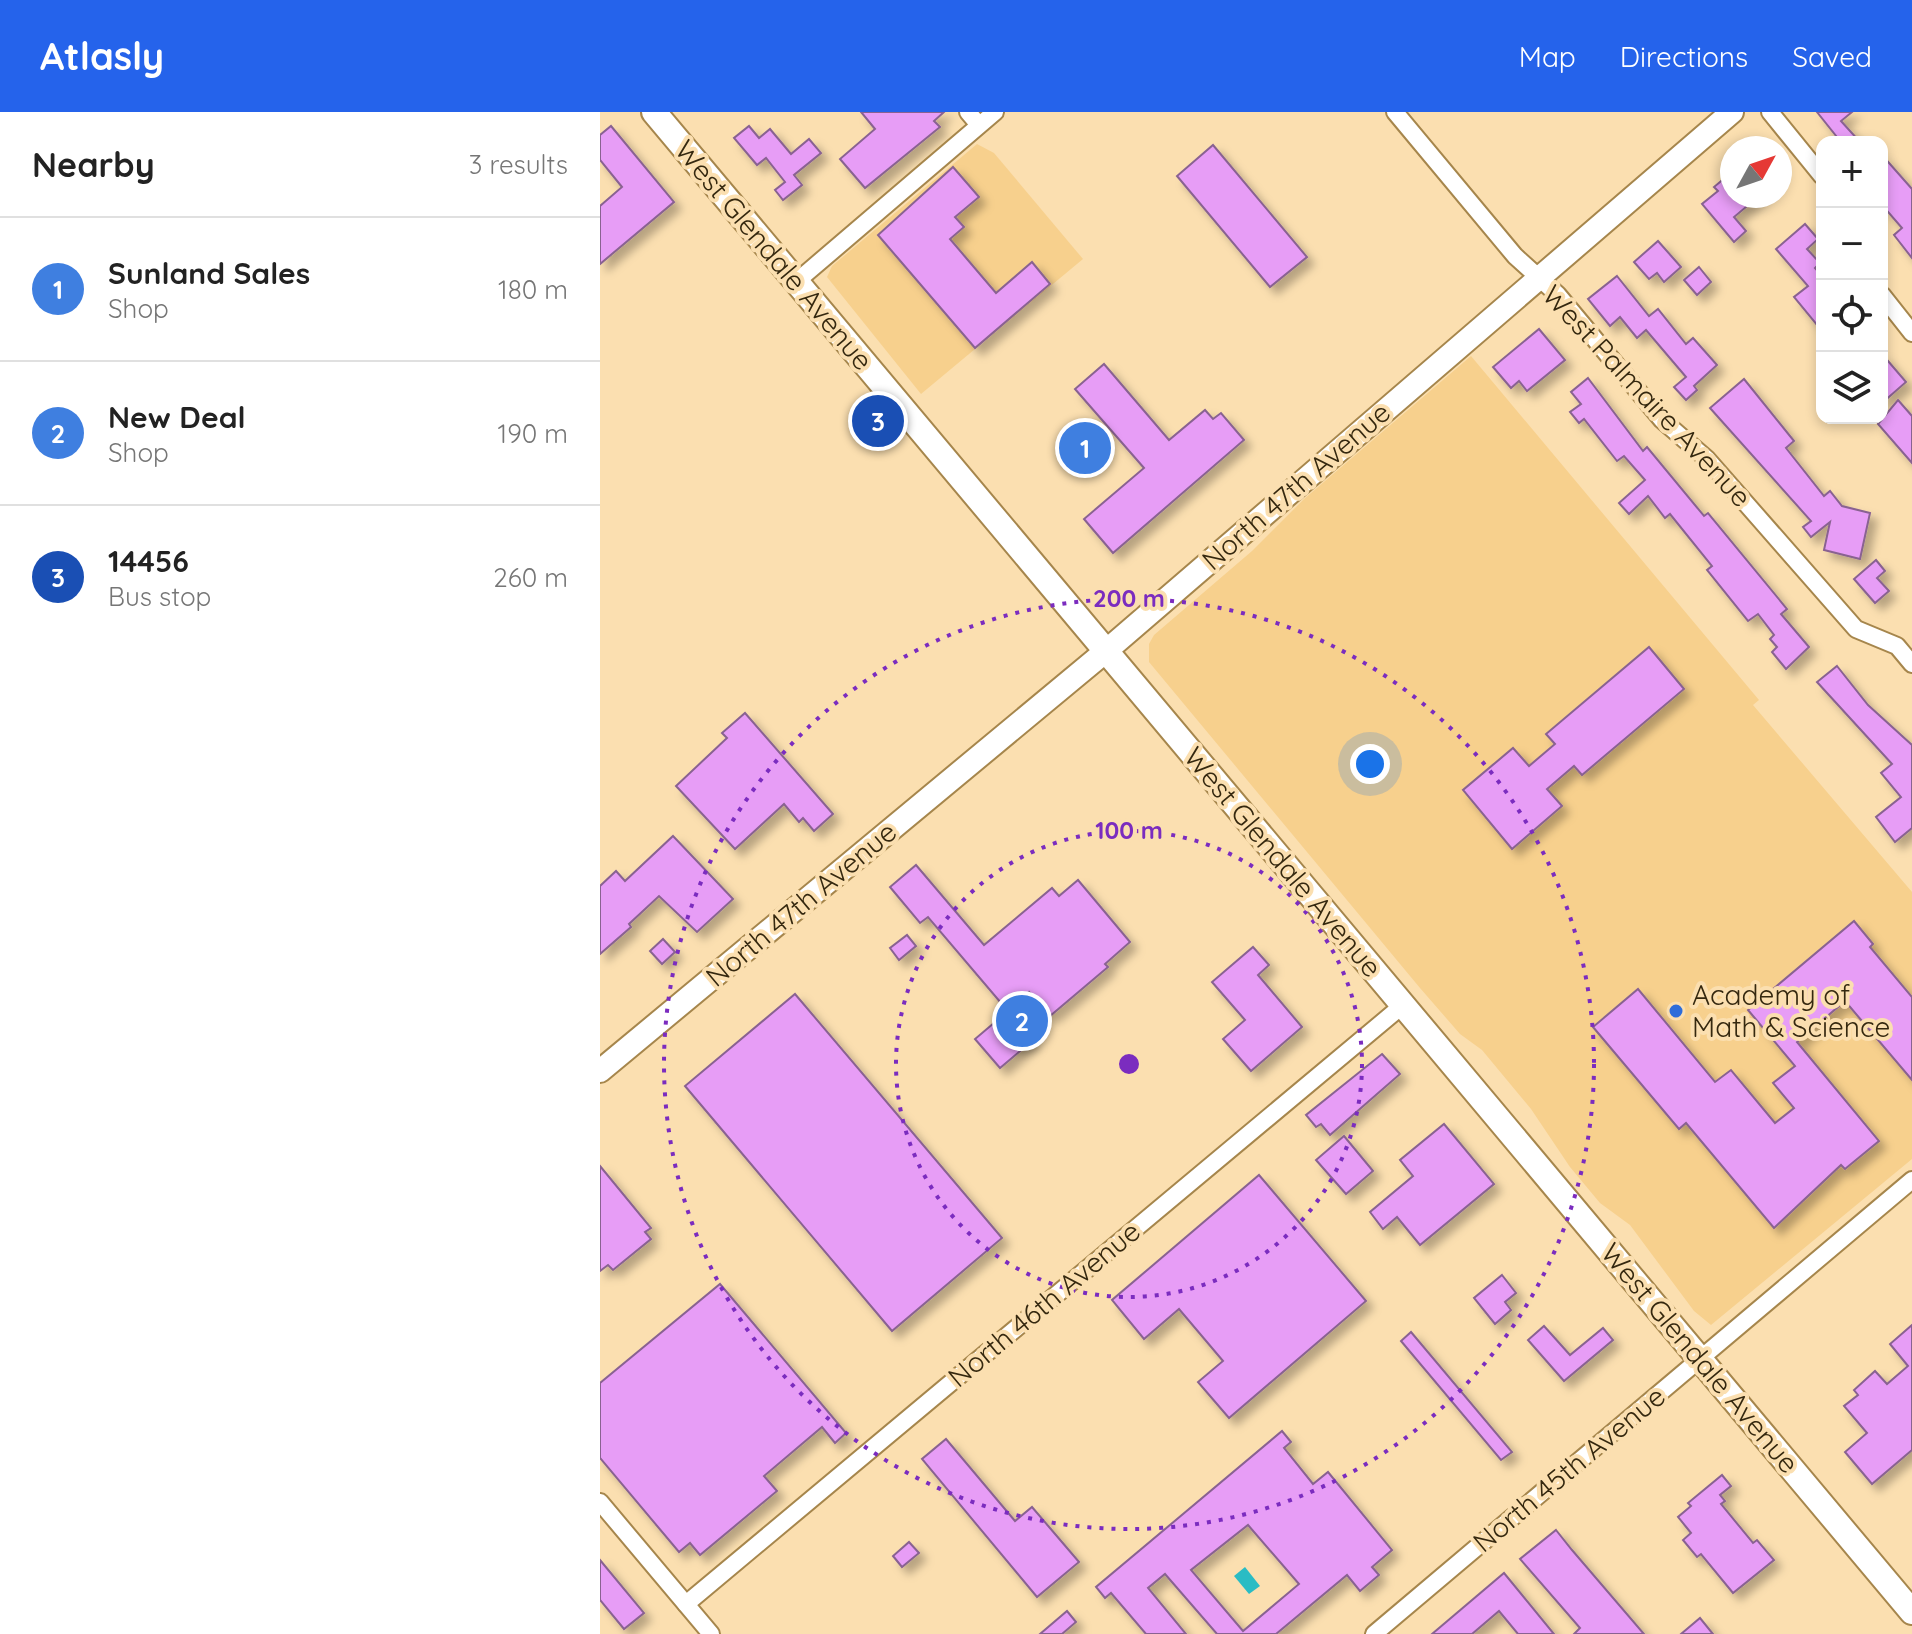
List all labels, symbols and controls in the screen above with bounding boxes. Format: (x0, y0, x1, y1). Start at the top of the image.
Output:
text: Atlasly (40, 32, 164, 80)
text: Map (1519, 39, 1576, 74)
text: Directions (1620, 39, 1748, 74)
text: Saved (1792, 39, 1872, 74)
street label: West Glendale Avenue (668, 132, 881, 377)
north arrow (1720, 136, 1792, 208)
map controls (1816, 136, 1888, 424)
button: + (1816, 136, 1888, 208)
text: Nearby (32, 143, 155, 186)
text: 3 results (469, 148, 568, 181)
button: − (1816, 208, 1888, 280)
text: Sunland Sales (108, 254, 310, 292)
text: 1 (53, 273, 63, 306)
text: 180 m (498, 273, 568, 306)
street label: West Palmaire Avenue (1535, 277, 1759, 514)
button: locate (1816, 280, 1888, 352)
text: Shop (108, 292, 169, 325)
button: layers (1816, 352, 1888, 424)
pin: 3 (852, 391, 904, 451)
street label: North 47th Avenue (1194, 394, 1397, 577)
text: New Deal (108, 398, 246, 436)
text: 2 (51, 417, 65, 450)
text: 190 m (498, 417, 568, 450)
pin: 1 (1059, 418, 1111, 478)
text: Shop (108, 436, 169, 469)
text: 14456 (108, 542, 189, 580)
text: 3 (51, 561, 65, 594)
text: 260 m (493, 561, 568, 594)
text: Bus stop (108, 580, 211, 613)
text: 200 m (1093, 583, 1165, 613)
street label: West Glendale Avenue (1177, 739, 1390, 984)
your location (1350, 744, 1390, 784)
street label: North 47th Avenue (698, 814, 903, 994)
text: 100 m (1095, 815, 1163, 845)
place label: Academy of Math & Science (1692, 977, 1890, 1044)
pin: 2 (996, 991, 1048, 1051)
marker: Academy of Math & Science (1667, 1002, 1685, 1020)
centre of rings (1115, 1050, 1143, 1078)
street label: North 46th Avenue (941, 1213, 1147, 1394)
street label: West Glendale Avenue (1594, 1235, 1807, 1480)
street label: North 45th Avenue (1465, 1378, 1672, 1559)

